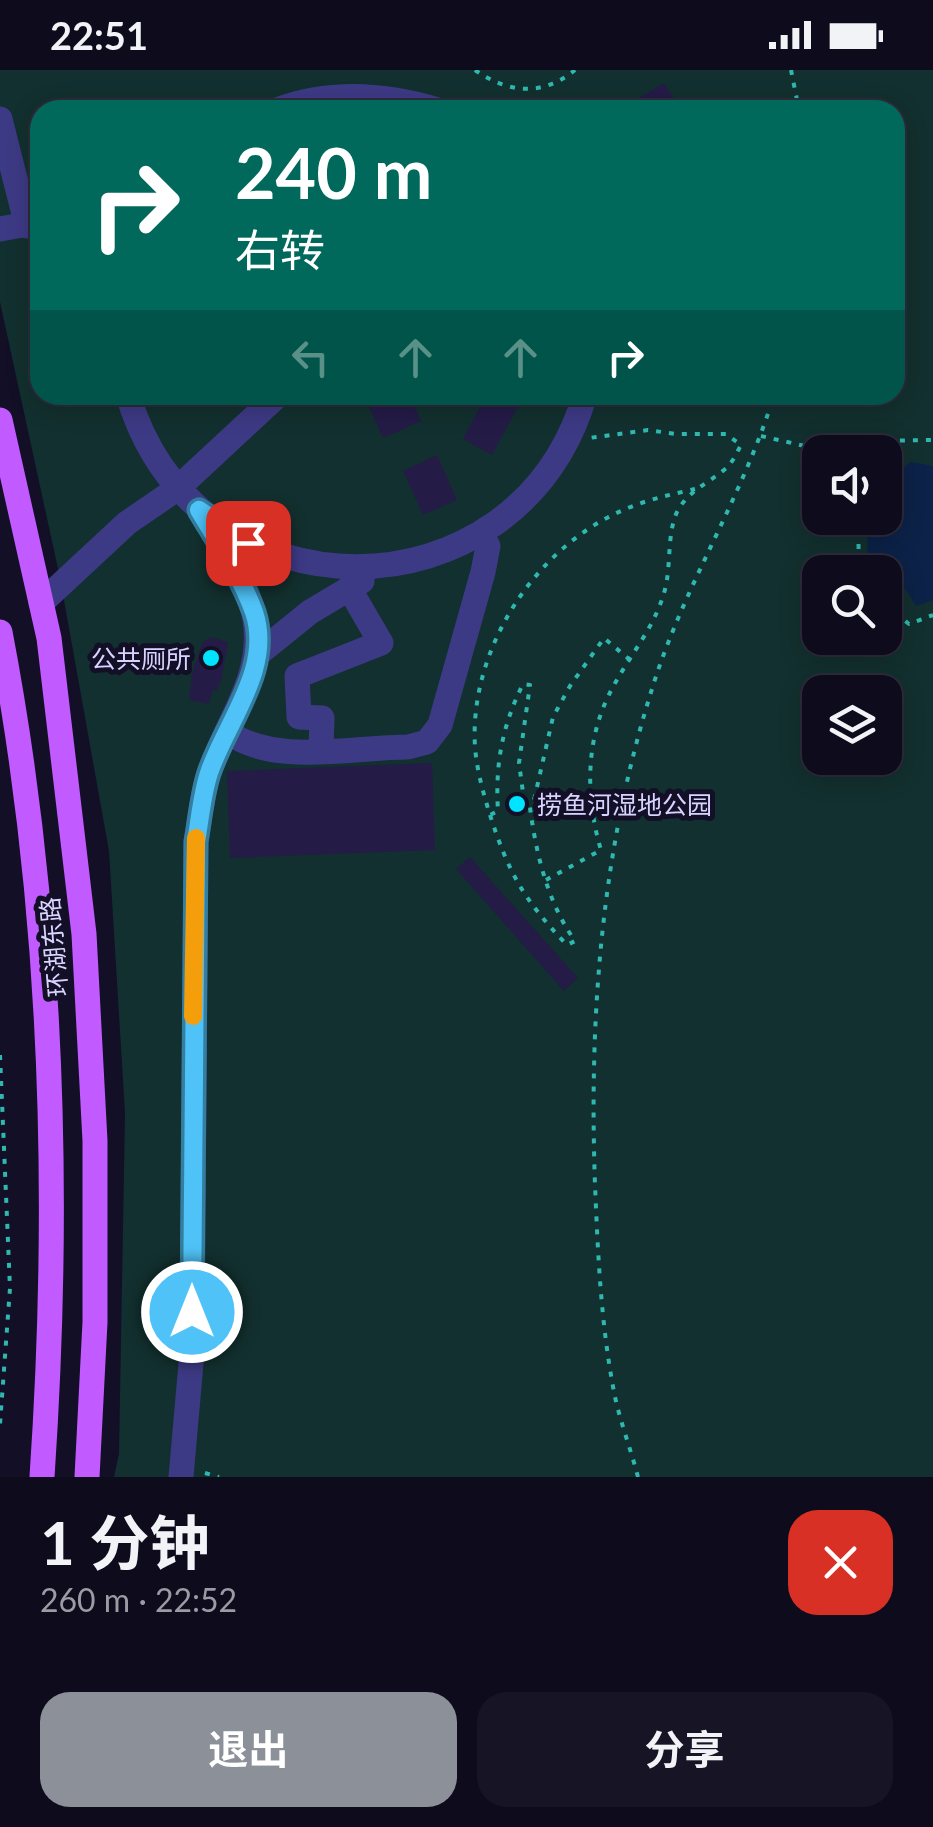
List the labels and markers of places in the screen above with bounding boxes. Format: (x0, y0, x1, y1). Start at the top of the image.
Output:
pin (206, 501, 291, 586)
place label: 公共厕所 (91, 643, 191, 673)
marker: 公共厕所 (200, 647, 222, 669)
place label: 捞鱼河湿地公园 (537, 789, 712, 819)
marker: 捞鱼河湿地公园 (506, 793, 528, 815)

